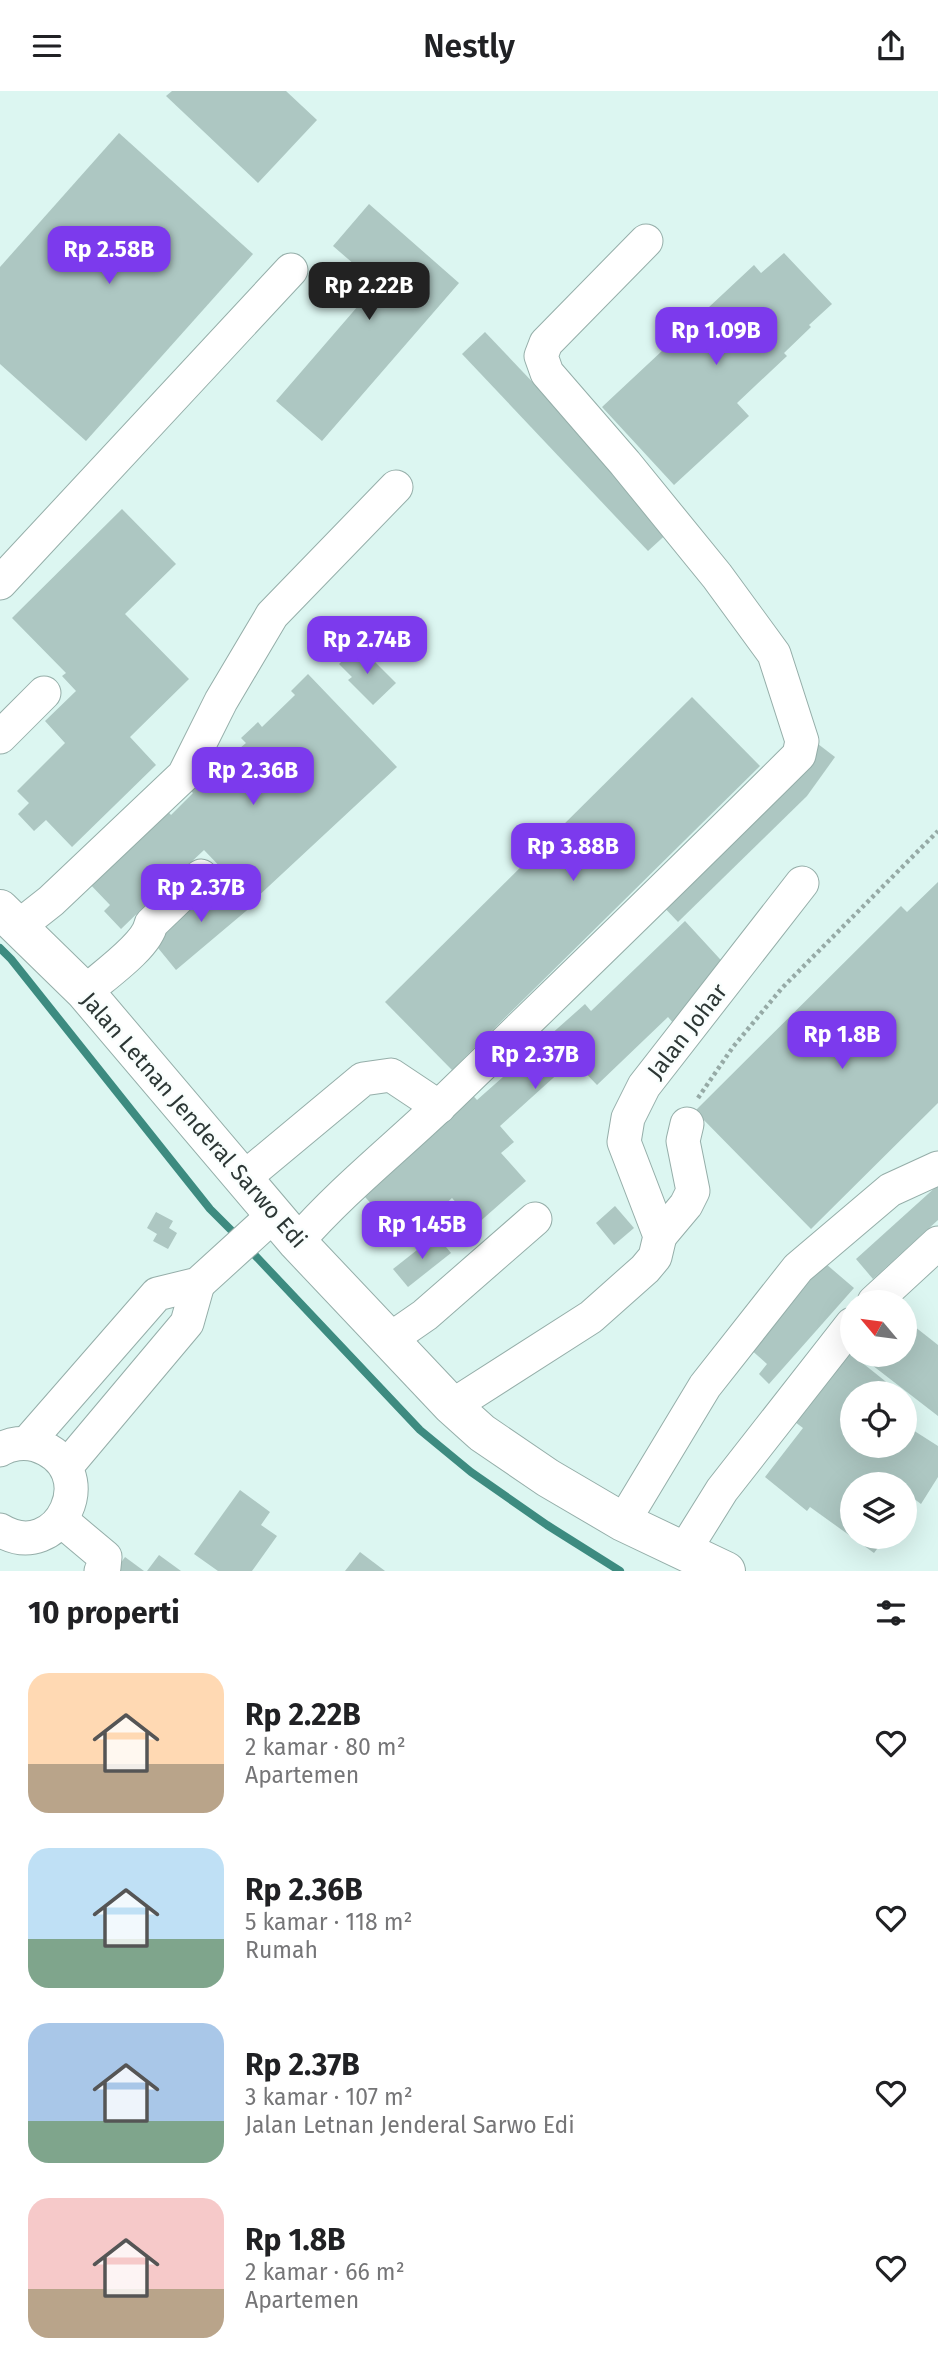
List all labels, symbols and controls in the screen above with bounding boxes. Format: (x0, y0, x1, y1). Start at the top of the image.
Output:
icon: menu (28, 27, 66, 65)
text: Nestly (423, 27, 515, 65)
icon: share (872, 27, 910, 65)
pin: Rp 2.58B (37, 227, 181, 286)
text: Rp 2.58B (64, 235, 154, 263)
pin: Rp 2.22B (297, 263, 441, 322)
text: Rp 2.22B (325, 271, 413, 299)
pin: Rp 1.09B (644, 307, 788, 367)
text: Rp 1.09B (671, 316, 761, 344)
pin: Rp 2.74B (295, 617, 439, 676)
text: Rp 2.74B (323, 625, 411, 653)
pin: Rp 2.36B (181, 747, 325, 807)
text: Rp 2.36B (208, 756, 298, 784)
pin: Rp 3.88B (501, 823, 645, 883)
text: Rp 3.88B (527, 832, 619, 860)
pin: Rp 2.37B (129, 865, 273, 924)
text: Rp 2.37B (157, 873, 245, 901)
street label: Jalan Johar (641, 978, 733, 1084)
street label: Jalan Letnan Jenderal Sarwo Edi (75, 986, 313, 1254)
pin: Rp 1.8B (777, 1011, 907, 1071)
text: Rp 1.8B (803, 1020, 881, 1048)
pin: Rp 2.37B (463, 1031, 607, 1091)
text: Rp 2.37B (491, 1040, 579, 1068)
pin: Rp 1.45B (350, 1201, 494, 1261)
text: Rp 1.45B (378, 1210, 466, 1238)
north arrow (840, 1290, 917, 1367)
map controls (840, 1290, 917, 1549)
button: locate (840, 1381, 917, 1458)
button: layers (840, 1472, 917, 1549)
icon: filters (872, 1594, 910, 1632)
text: 10 properti (28, 1595, 180, 1631)
text: Rp 2.22B (245, 1697, 361, 1733)
icon: home (84, 1701, 168, 1785)
icon: heart (872, 1724, 910, 1762)
text: 2 kamar · 80 m² (245, 1733, 406, 1761)
text: Apartemen (245, 1761, 359, 1789)
text: Rp 2.36B (245, 1872, 363, 1908)
icon: home (84, 1876, 168, 1960)
icon: heart (872, 1899, 910, 1937)
text: 5 kamar · 118 m² (245, 1908, 413, 1936)
text: Rumah (245, 1936, 318, 1964)
text: Rp 2.37B (245, 2047, 360, 2083)
icon: home (84, 2051, 168, 2135)
icon: heart (872, 2074, 910, 2112)
text: 3 kamar · 107 m² (245, 2083, 413, 2111)
text: Jalan Letnan Jenderal Sarwo Edi (245, 2111, 575, 2139)
text: Rp 1.8B (245, 2222, 346, 2258)
icon: home (84, 2226, 168, 2310)
icon: heart (872, 2249, 910, 2287)
text: 2 kamar · 66 m² (245, 2258, 405, 2286)
text: Apartemen (245, 2286, 359, 2314)

